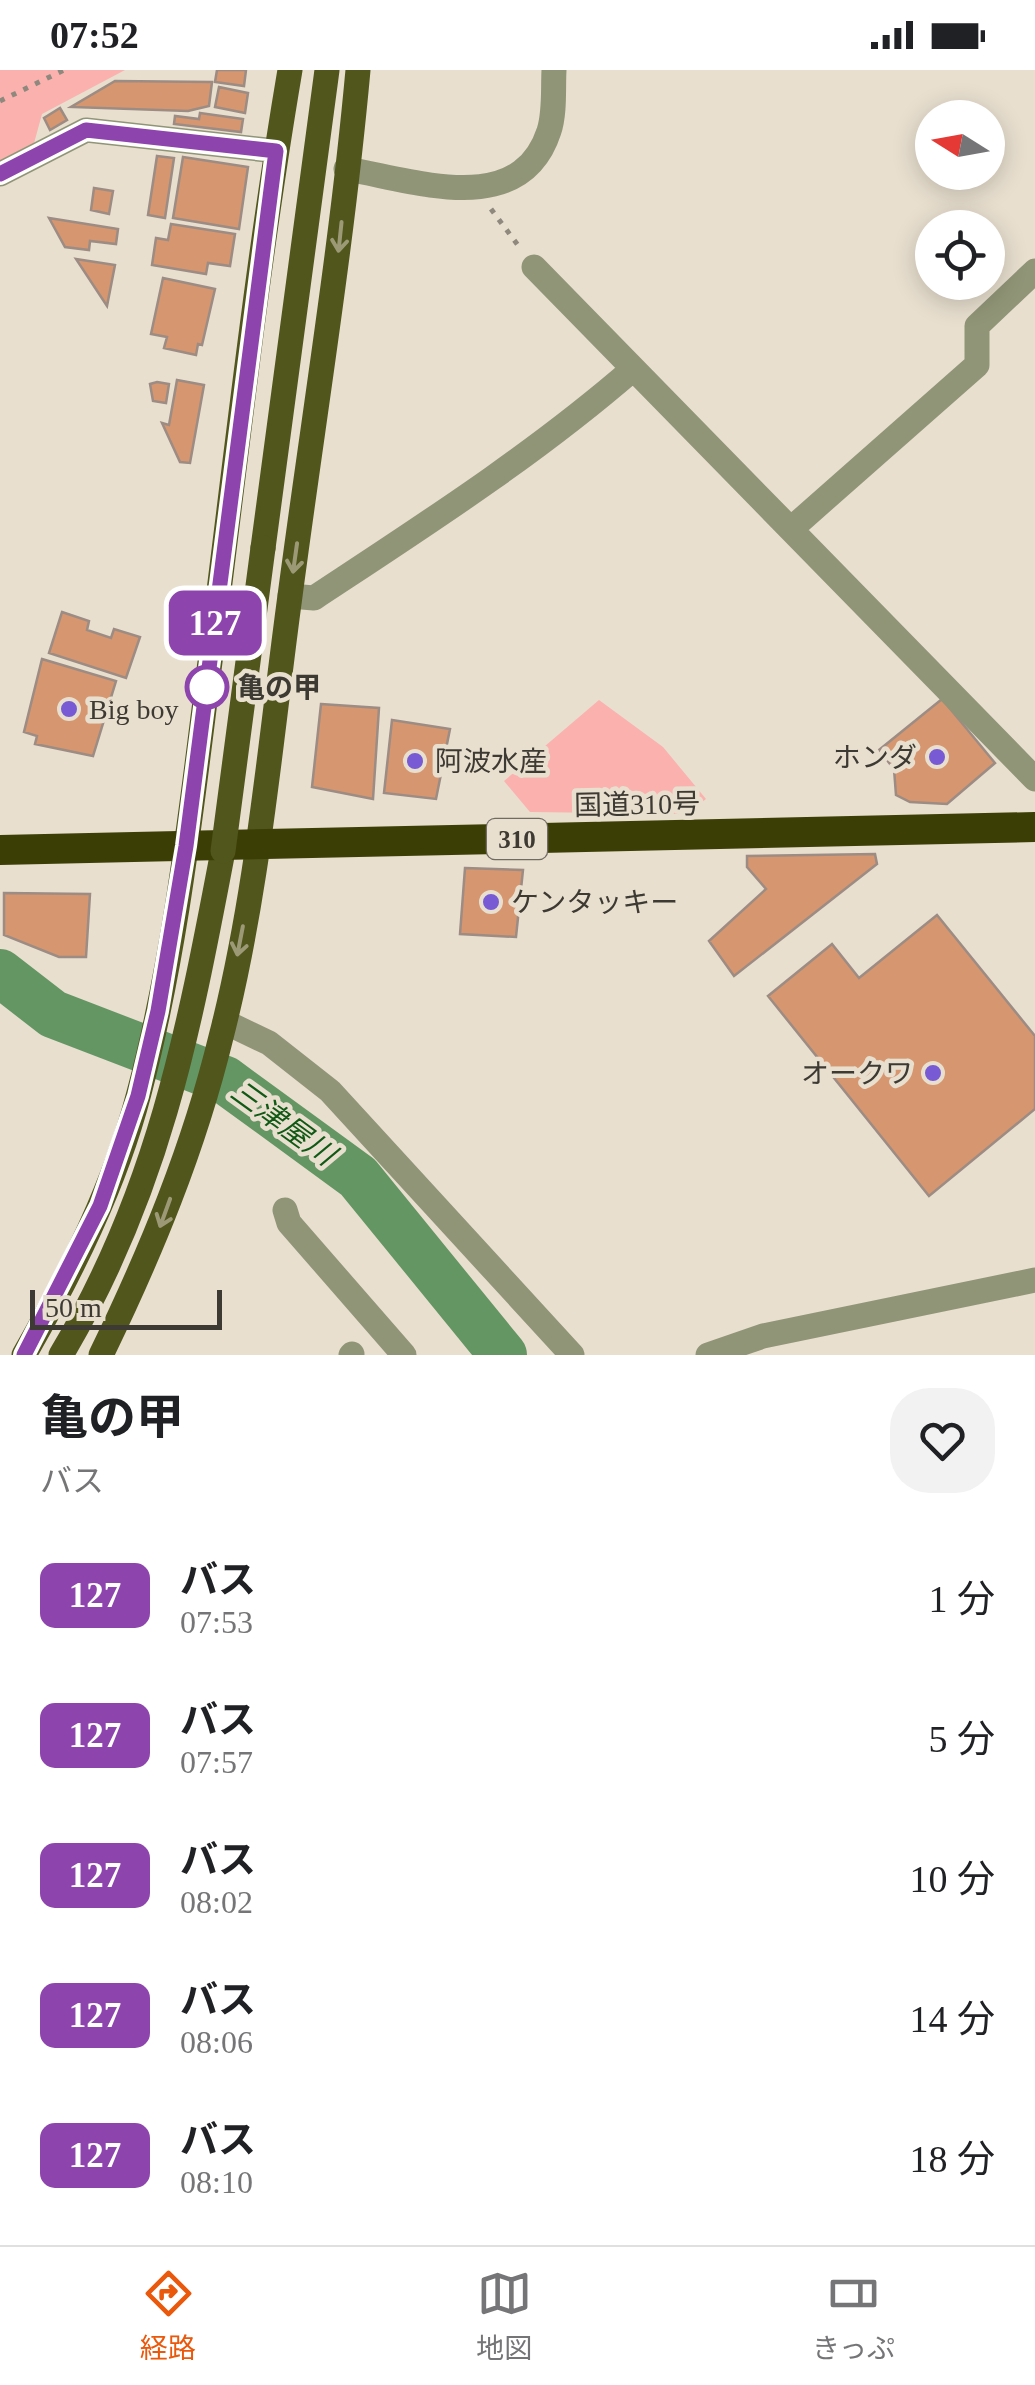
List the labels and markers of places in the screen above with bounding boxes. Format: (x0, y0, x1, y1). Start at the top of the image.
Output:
marker: 亀の甲 (186, 666, 228, 708)
place label: 亀の甲 (237, 672, 321, 703)
place label: Big boy (89, 694, 178, 725)
marker: Big boy (58, 698, 80, 720)
place label: ホンダ (833, 742, 917, 773)
place label: 阿波水産 (435, 746, 547, 777)
marker: ホンダ (926, 746, 948, 768)
marker: 阿波水産 (404, 750, 426, 772)
place label: ケンタッキー (511, 887, 678, 918)
marker: ケンタッキー (480, 891, 502, 913)
place label: オークワ (801, 1058, 913, 1089)
marker: オークワ (922, 1062, 944, 1084)

